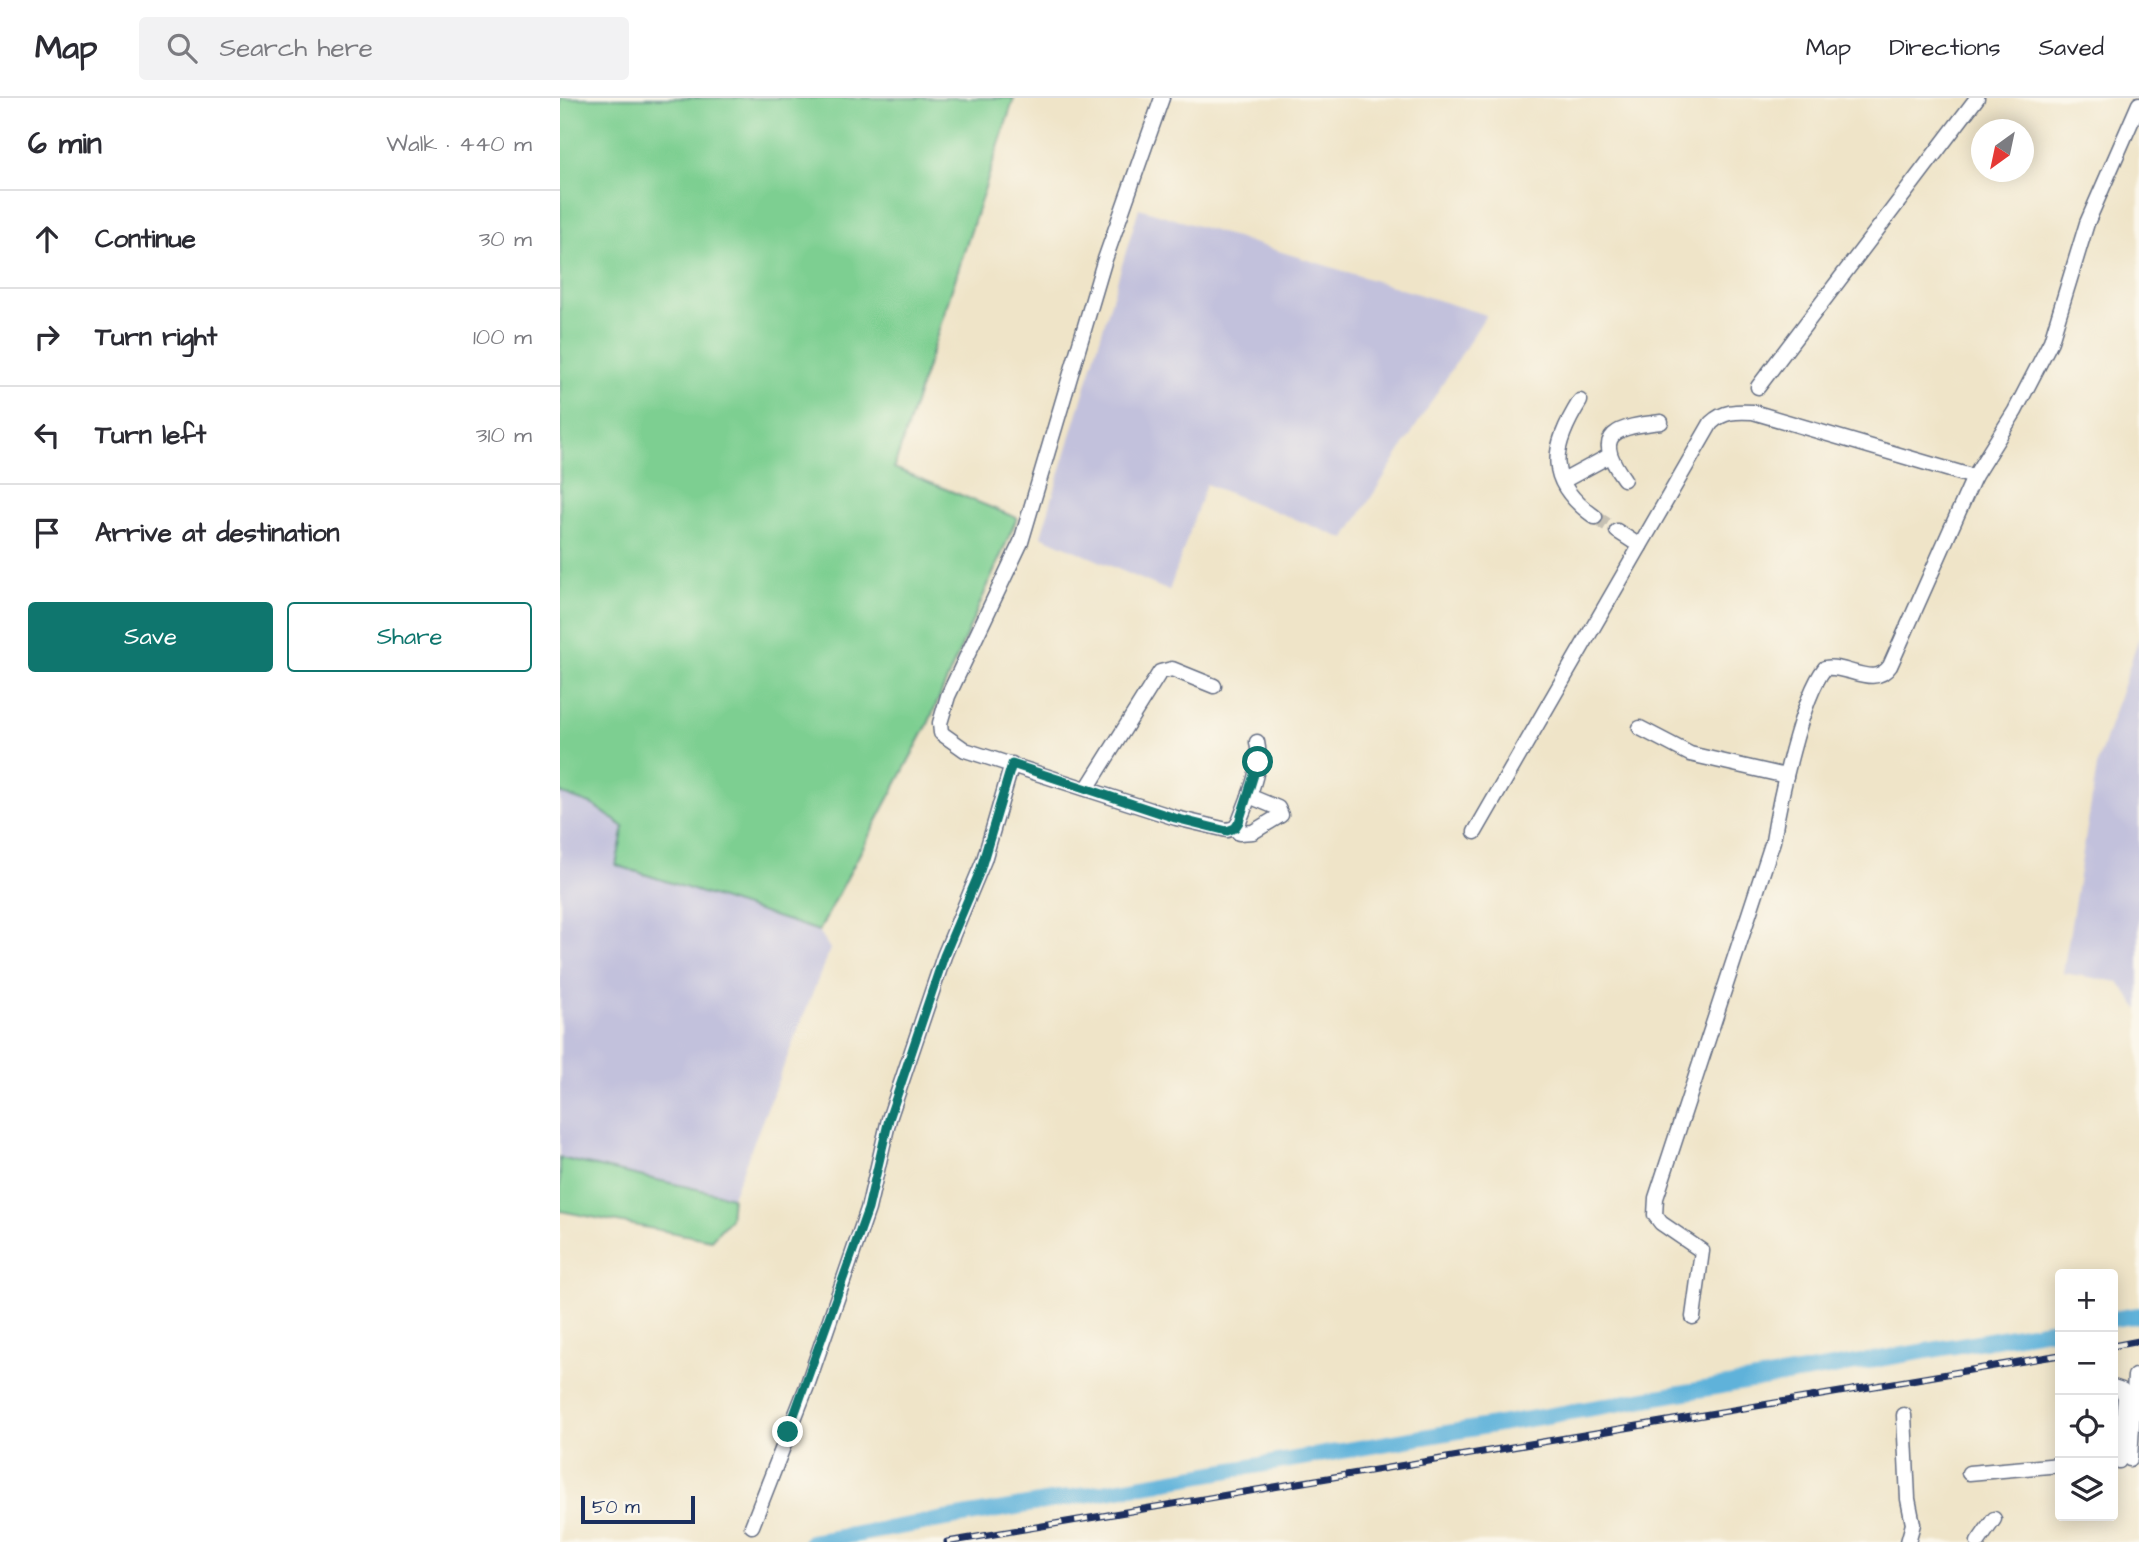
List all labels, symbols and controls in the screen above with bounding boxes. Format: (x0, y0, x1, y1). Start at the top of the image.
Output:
search box (139, 17, 629, 80)
text: Map (35, 25, 97, 71)
icon: search (163, 29, 201, 67)
text: Search here (219, 30, 373, 66)
text: Map (1806, 31, 1851, 65)
text: Directions (1889, 31, 2001, 65)
text: Saved (2039, 31, 2104, 65)
north arrow (1971, 119, 2034, 182)
text: 6 min (28, 123, 102, 165)
text: Walk · 440 m (386, 128, 532, 160)
icon: ahead (28, 220, 66, 258)
text: Continue (95, 221, 196, 257)
text: 30 m (479, 223, 532, 255)
icon: right (28, 318, 66, 356)
text: Turn right (95, 319, 217, 355)
text: 100 m (473, 321, 532, 353)
icon: left (28, 416, 66, 454)
text: Turn left (95, 417, 206, 453)
text: 310 m (476, 419, 532, 451)
icon: arrive (28, 514, 66, 552)
text: Arrive at destination (95, 515, 340, 551)
button: Save (28, 602, 273, 672)
button: Share (287, 602, 532, 672)
route start (1242, 746, 1273, 777)
map controls (2055, 1269, 2118, 1521)
button: + (2055, 1269, 2118, 1332)
button: − (2055, 1332, 2118, 1395)
button: locate (2055, 1395, 2118, 1458)
route end (772, 1416, 803, 1447)
button: layers (2055, 1458, 2118, 1521)
scale bar (581, 1493, 695, 1525)
text: 50 m (592, 1494, 640, 1521)

